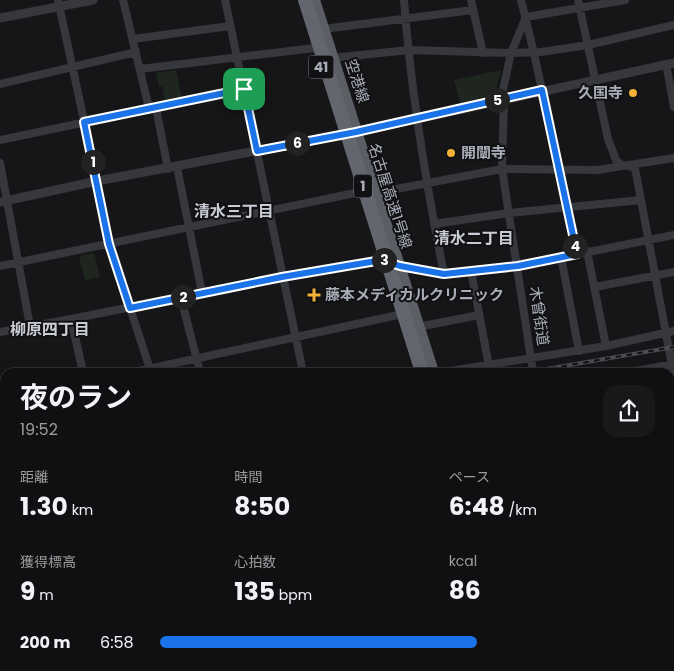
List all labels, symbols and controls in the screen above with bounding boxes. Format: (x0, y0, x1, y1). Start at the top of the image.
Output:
road number: 41 (308, 56, 334, 78)
street label: 空港線 (341, 56, 374, 105)
pin (223, 68, 265, 110)
icon: arrive (230, 75, 258, 103)
place label: 久国寺 (578, 82, 623, 103)
marker: 久国寺 (627, 87, 639, 99)
pin: 5 (484, 88, 510, 112)
text: 5 (493, 90, 502, 110)
pin: 6 (284, 130, 310, 156)
text: 6 (293, 133, 302, 153)
street label: 名古屋高速1号線 (364, 140, 417, 251)
place label: 開闡寺 (461, 142, 506, 163)
marker: 開闡寺 (445, 147, 457, 159)
pin: 1 (80, 150, 106, 174)
text: 1 (91, 152, 96, 172)
road number: 1 (354, 175, 372, 198)
district label: 清水三丁目 (194, 200, 274, 223)
district label: 清水二丁目 (434, 227, 514, 250)
pin: 4 (562, 234, 588, 258)
text: 4 (571, 236, 580, 256)
pin: 3 (372, 248, 396, 272)
text: 3 (380, 250, 389, 270)
pin: 2 (170, 284, 196, 310)
place label: 藤本メディカルクリニック (325, 284, 504, 305)
street label: 木曾街道 (525, 285, 554, 347)
text: 2 (180, 287, 188, 307)
marker: 藤本メディカルクリニック (307, 288, 321, 302)
district label: 柳原四丁目 (10, 318, 90, 341)
text: 夜のラン (20, 378, 132, 417)
button: share (603, 385, 655, 437)
text: 19:52 (20, 418, 58, 441)
text: 距離 (20, 467, 48, 487)
text: 時間 (234, 467, 262, 487)
text: ペース (449, 467, 490, 487)
text: 1.30 (20, 489, 68, 524)
text: 8:50 (234, 489, 290, 524)
text: 6:48 (449, 489, 505, 524)
text: km (68, 500, 93, 520)
text: /km (505, 500, 537, 520)
text: kcal (449, 551, 477, 571)
text: 獲得標高 (20, 552, 76, 572)
text: 心拍数 (234, 552, 276, 572)
text: 86 (449, 573, 481, 608)
text: 9 (20, 574, 35, 609)
text: 135 (234, 574, 275, 609)
text: m (35, 585, 54, 605)
text: bpm (275, 585, 312, 605)
text: 200 m (20, 631, 70, 654)
text: 6:58 (100, 631, 134, 654)

